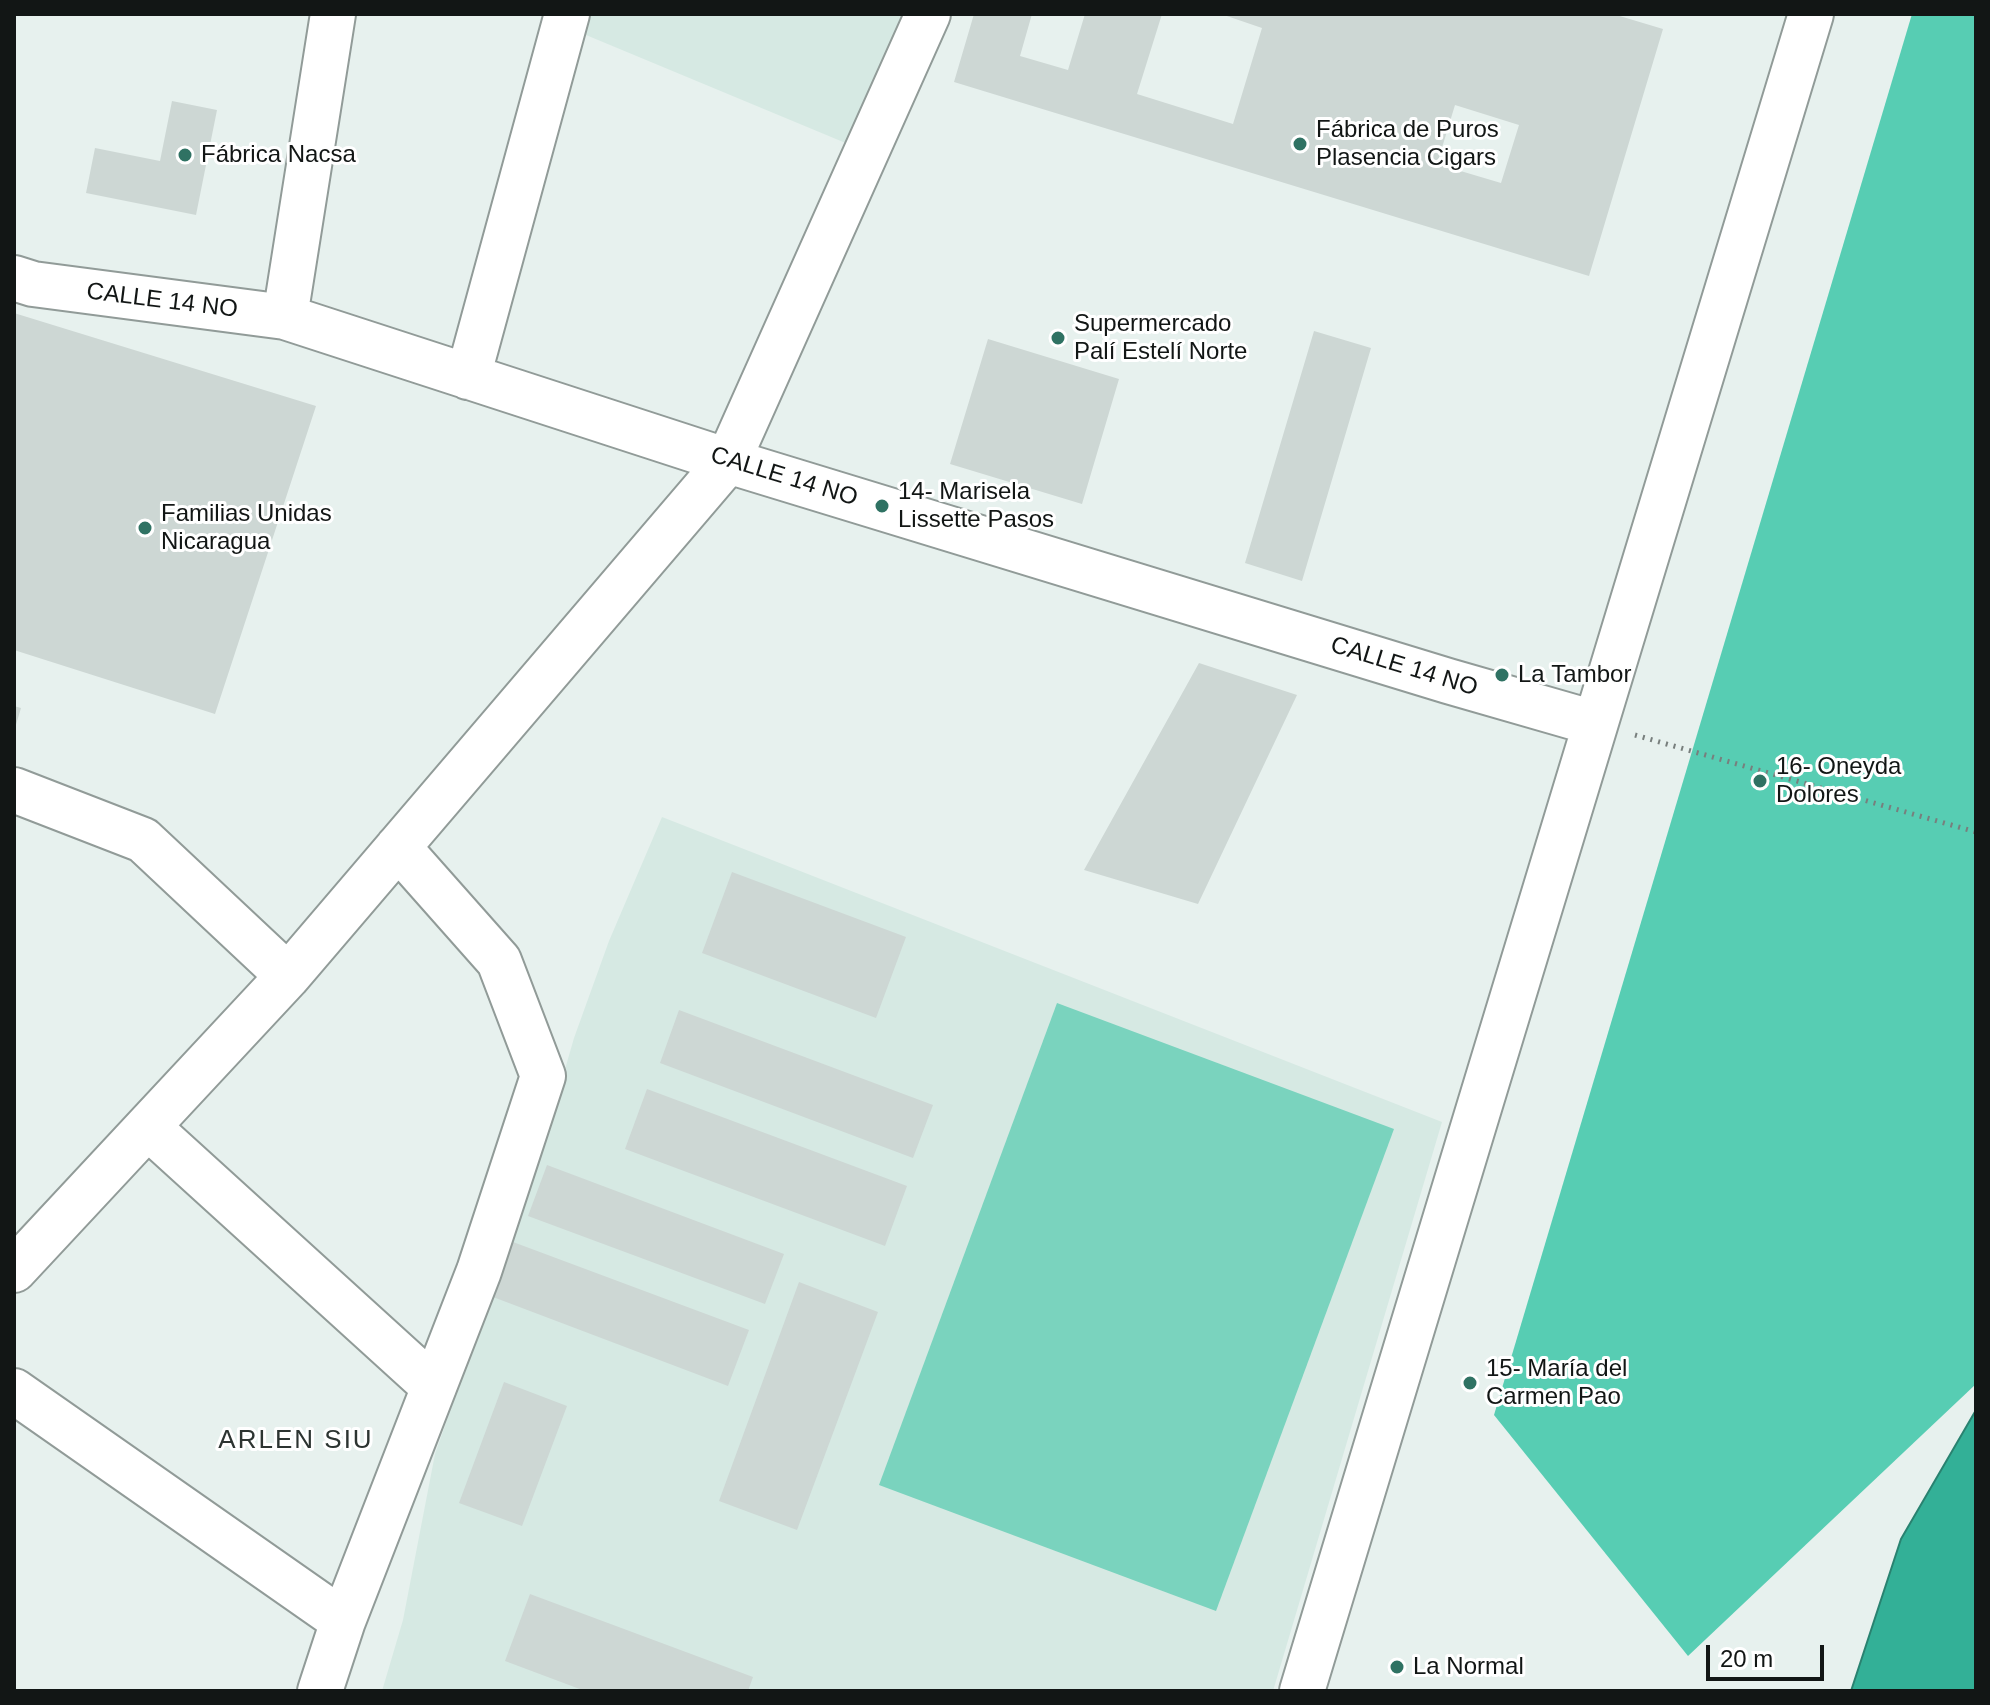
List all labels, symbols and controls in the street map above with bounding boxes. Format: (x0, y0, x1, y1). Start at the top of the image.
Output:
place label: Fábrica de Puros Plasencia Cigars (1316, 116, 1499, 172)
marker: Fábrica de Puros Plasencia Cigars (1291, 135, 1309, 153)
place label: Fábrica Nacsa (201, 141, 356, 169)
marker: Fábrica Nacsa (176, 146, 194, 164)
street label: CALLE 14 NO (85, 277, 239, 325)
place label: Supermercado Palí Estelí Norte (1074, 310, 1247, 366)
marker: Supermercado Palí Estelí Norte (1049, 329, 1067, 347)
street label: CALLE 14 NO (707, 441, 861, 513)
place label: 14- Marisela Lissette Pasos (898, 478, 1054, 534)
marker: 14- Marisela Lissette Pasos (873, 497, 891, 515)
place label: Familias Unidas Nicaragua (161, 500, 332, 556)
marker: Familias Unidas Nicaragua (136, 519, 154, 537)
street label: CALLE 14 NO (1327, 631, 1481, 703)
place label: La Tambor (1518, 661, 1631, 689)
marker: La Tambor (1493, 666, 1511, 684)
place label: 16- Oneyda Dolores (1776, 753, 1901, 809)
marker: 16- Oneyda Dolores (1751, 772, 1769, 790)
place label: 15- María del Carmen Pao (1486, 1355, 1627, 1411)
marker: 15- María del Carmen Pao (1461, 1374, 1479, 1392)
district label: ARLEN SIU (218, 1425, 374, 1457)
scale bar (1710, 1629, 1828, 1679)
text: 20 m (1720, 1645, 1773, 1672)
place label: La Normal (1413, 1653, 1524, 1681)
marker: La Normal (1388, 1658, 1406, 1676)

